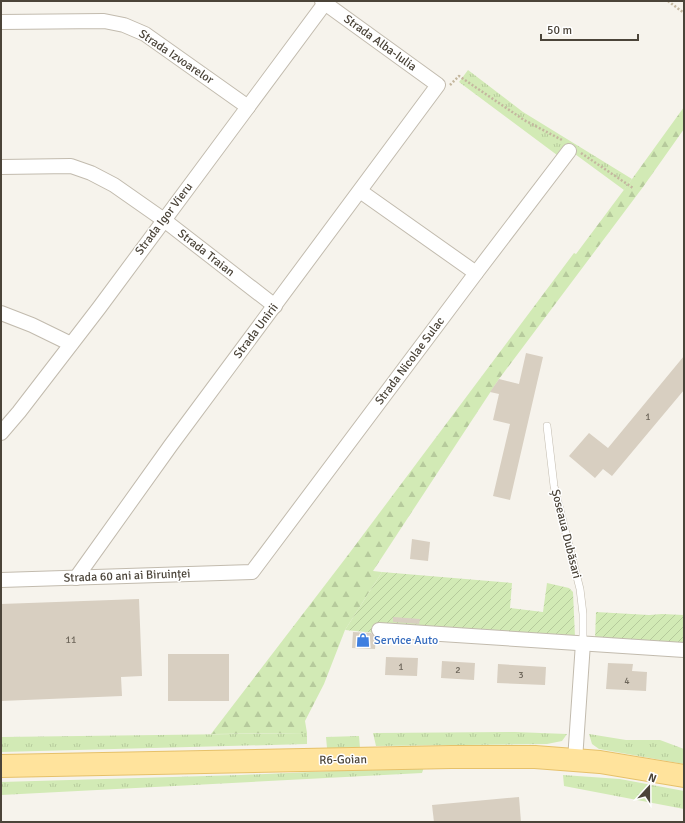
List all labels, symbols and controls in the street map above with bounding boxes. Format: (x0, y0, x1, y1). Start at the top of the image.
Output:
street label: Strada Alba-Iulia (341, 11, 419, 75)
scale bar (541, 16, 638, 42)
text: 50 m (547, 23, 572, 38)
street label: Strada Izvoarelor (136, 26, 217, 88)
street label: Strada Igor Vieru (132, 180, 196, 258)
street label: Strada Traian (175, 226, 237, 280)
street label: Strada Unirii (230, 300, 282, 362)
street label: Strada Nicolae Sulac (372, 314, 448, 408)
house number: 1 (645, 411, 651, 423)
street label: Șoseaua Dubăsari (548, 488, 584, 580)
street label: Strada 60 ani ai Biruinței (63, 566, 191, 586)
shop icon: Service Auto (355, 632, 371, 648)
place label: Service Auto (374, 633, 438, 648)
house number: 11 (66, 634, 76, 646)
house number: 1 (398, 661, 404, 673)
house number: 2 (455, 664, 461, 676)
house number: 3 (518, 669, 524, 681)
house number: 4 (624, 675, 630, 687)
street label: R6-Goian (319, 752, 367, 768)
north arrow (629, 767, 669, 807)
text: N (647, 771, 658, 786)

